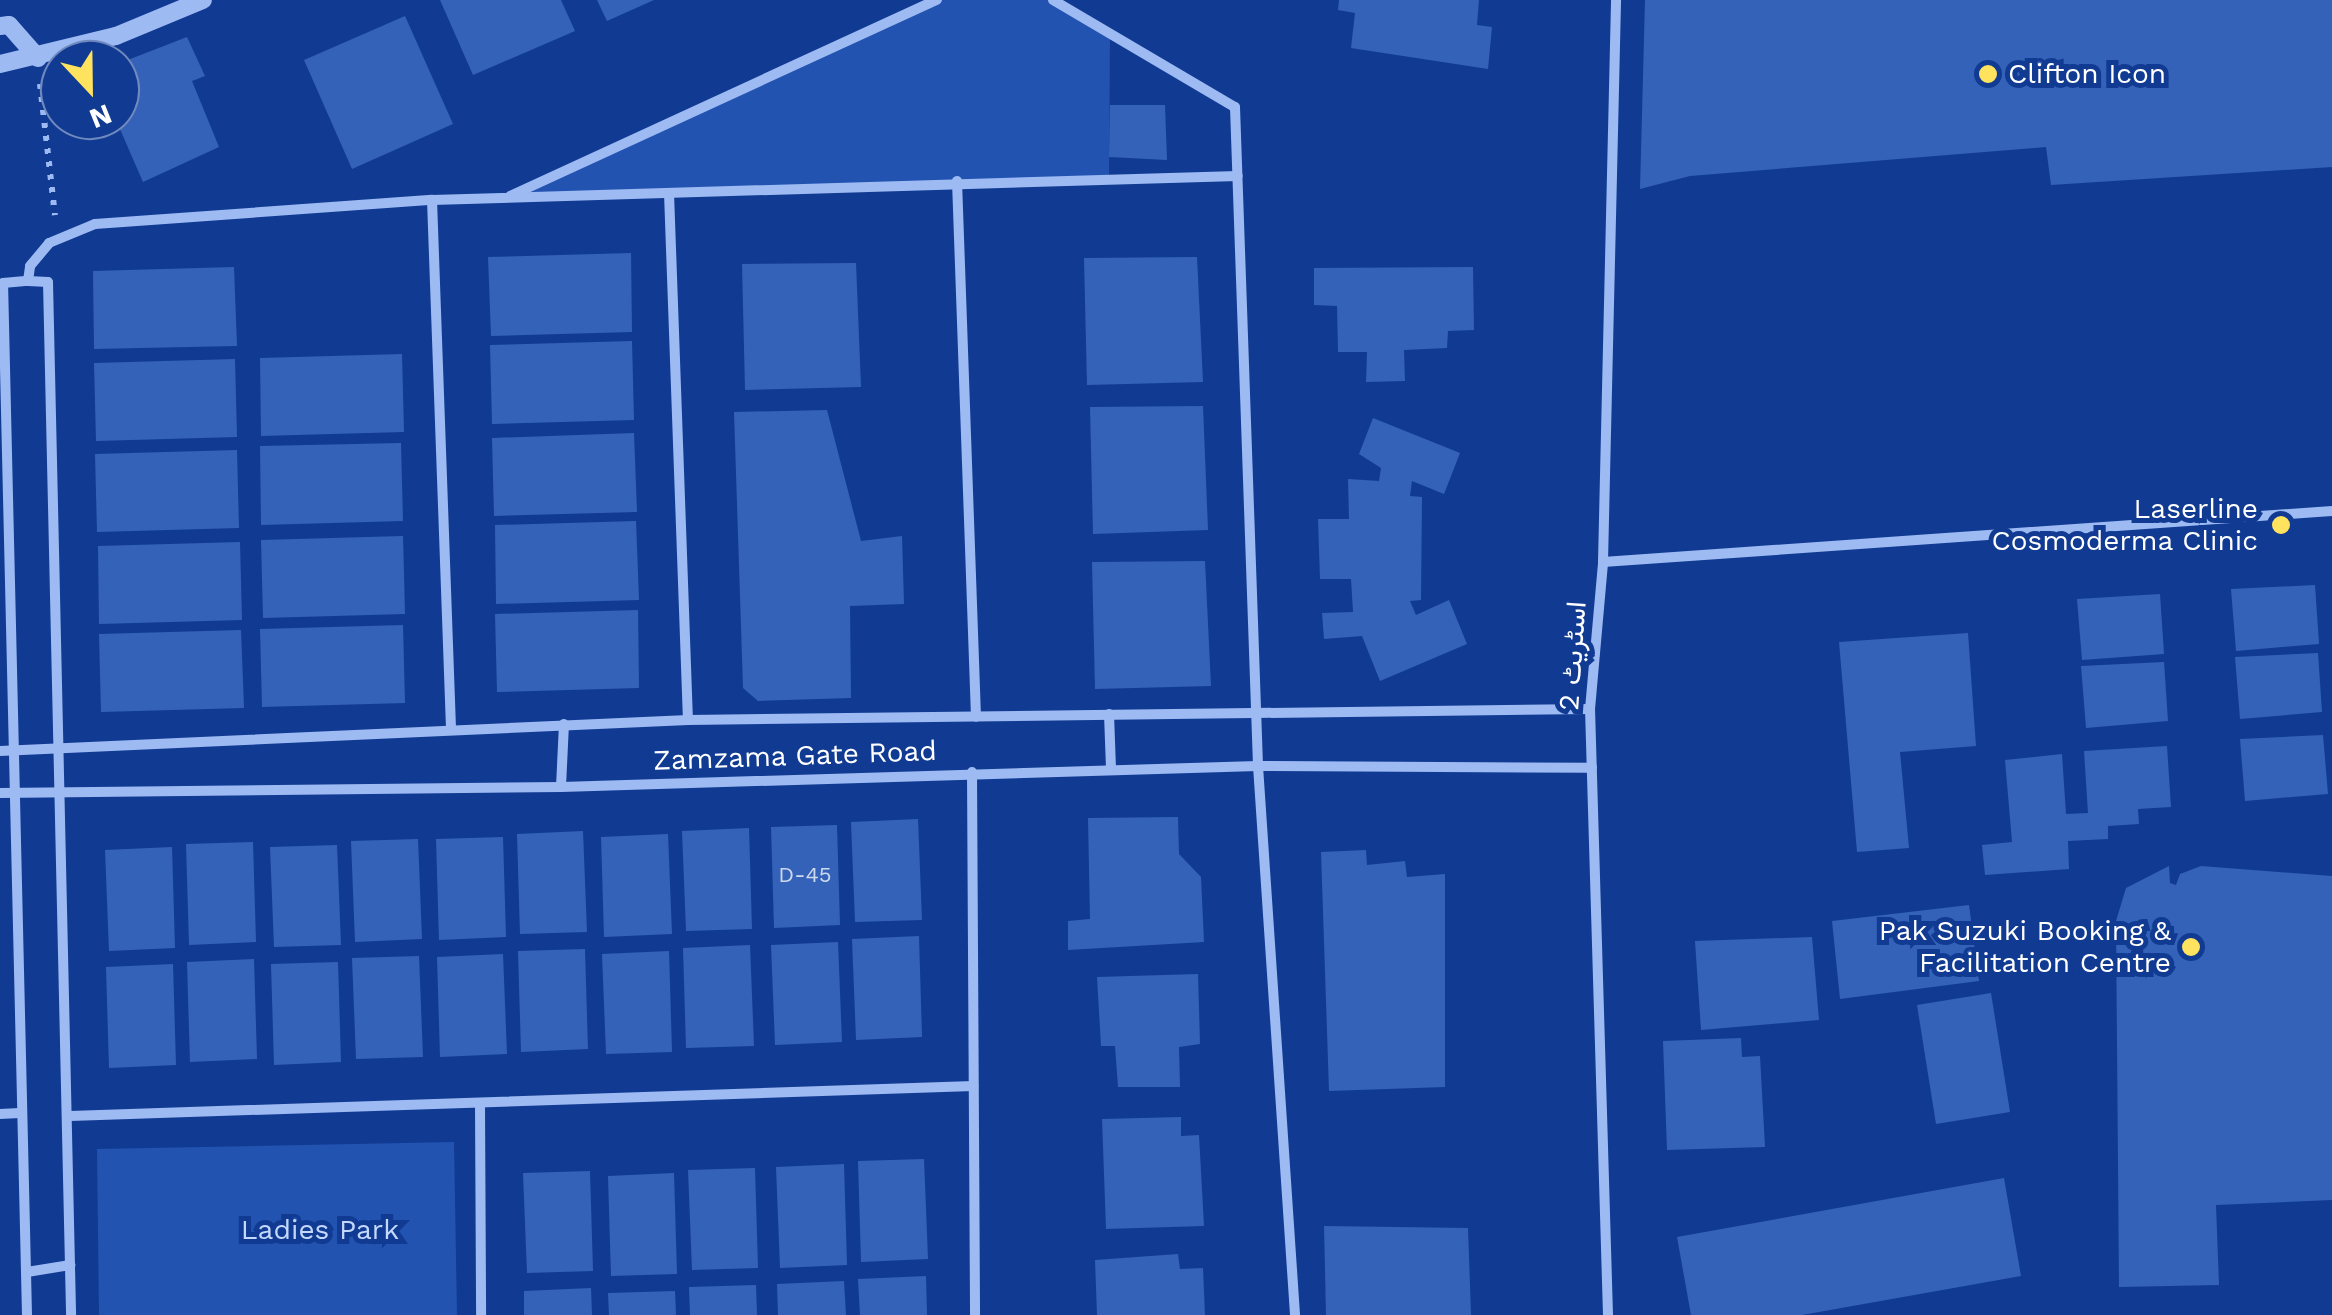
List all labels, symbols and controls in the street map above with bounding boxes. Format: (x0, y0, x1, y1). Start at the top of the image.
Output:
north arrow (40, 40, 140, 140)
place label: Clifton Icon (2008, 57, 2166, 91)
marker: Clifton Icon (1977, 63, 1999, 85)
text: N (85, 97, 116, 136)
place label: Laserline Cosmoderma Clinic (1991, 492, 2258, 558)
marker: Laserline Cosmoderma Clinic (2268, 512, 2294, 538)
street label: اسٹریٹ 2 (1552, 600, 1594, 712)
street label: Zamzama Gate Road (652, 734, 938, 778)
house number: D-45 (778, 862, 832, 888)
place label: Pak Suzuki Booking & Facilitation Centre (1878, 914, 2171, 980)
marker: Pak Suzuki Booking & Facilitation Centre (2180, 936, 2202, 958)
park label: Ladies Park (241, 1213, 399, 1247)

